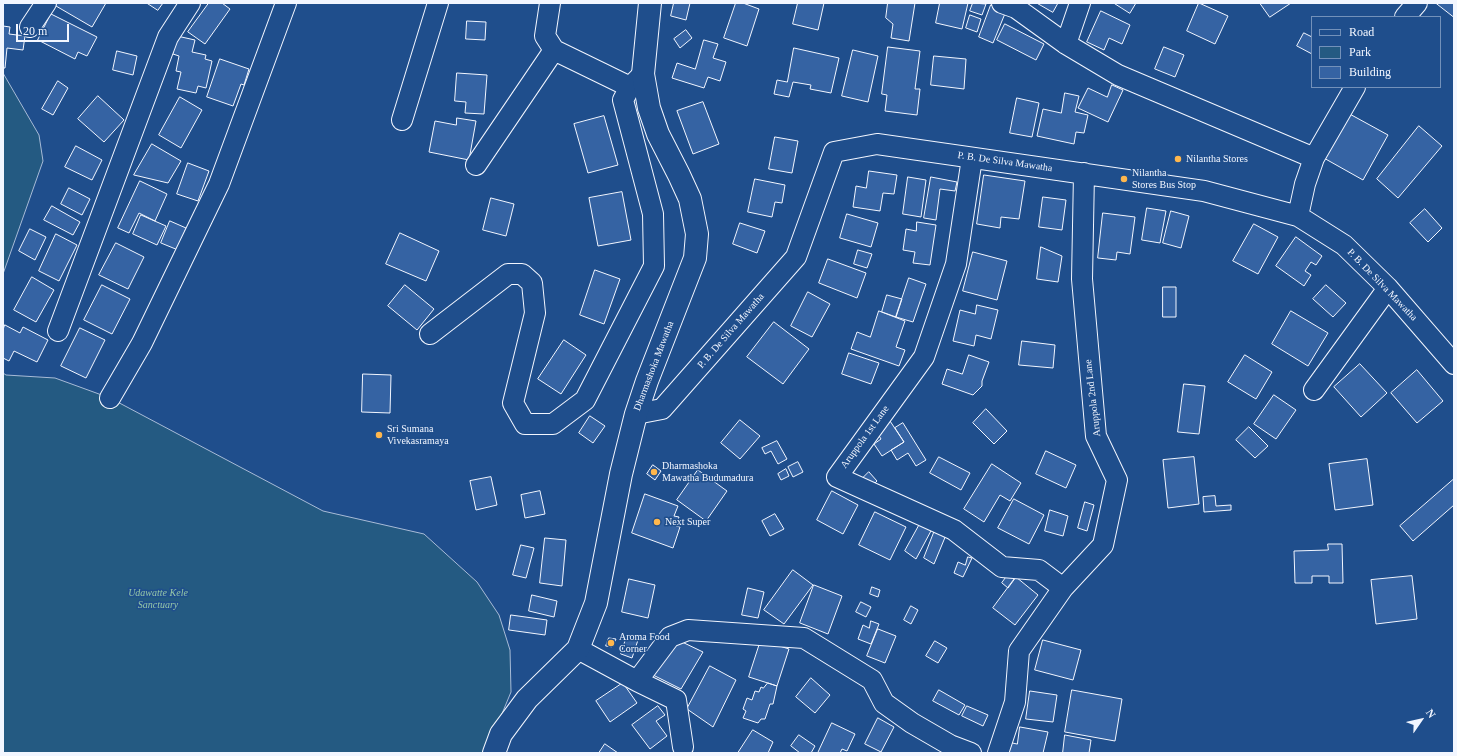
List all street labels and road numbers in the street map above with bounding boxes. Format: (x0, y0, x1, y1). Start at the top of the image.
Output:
street label: P. B. De Silva Mawatha (957, 149, 1053, 175)
street label: P. B. De Silva Mawatha (1344, 246, 1420, 324)
street label: P. B. De Silva Mawatha (695, 291, 767, 371)
street label: Dharmashoka Mawatha (631, 319, 677, 413)
street label: Aruppola 2nd Lane (1082, 359, 1104, 437)
street label: Aruppola 1st Lane (838, 403, 892, 471)

